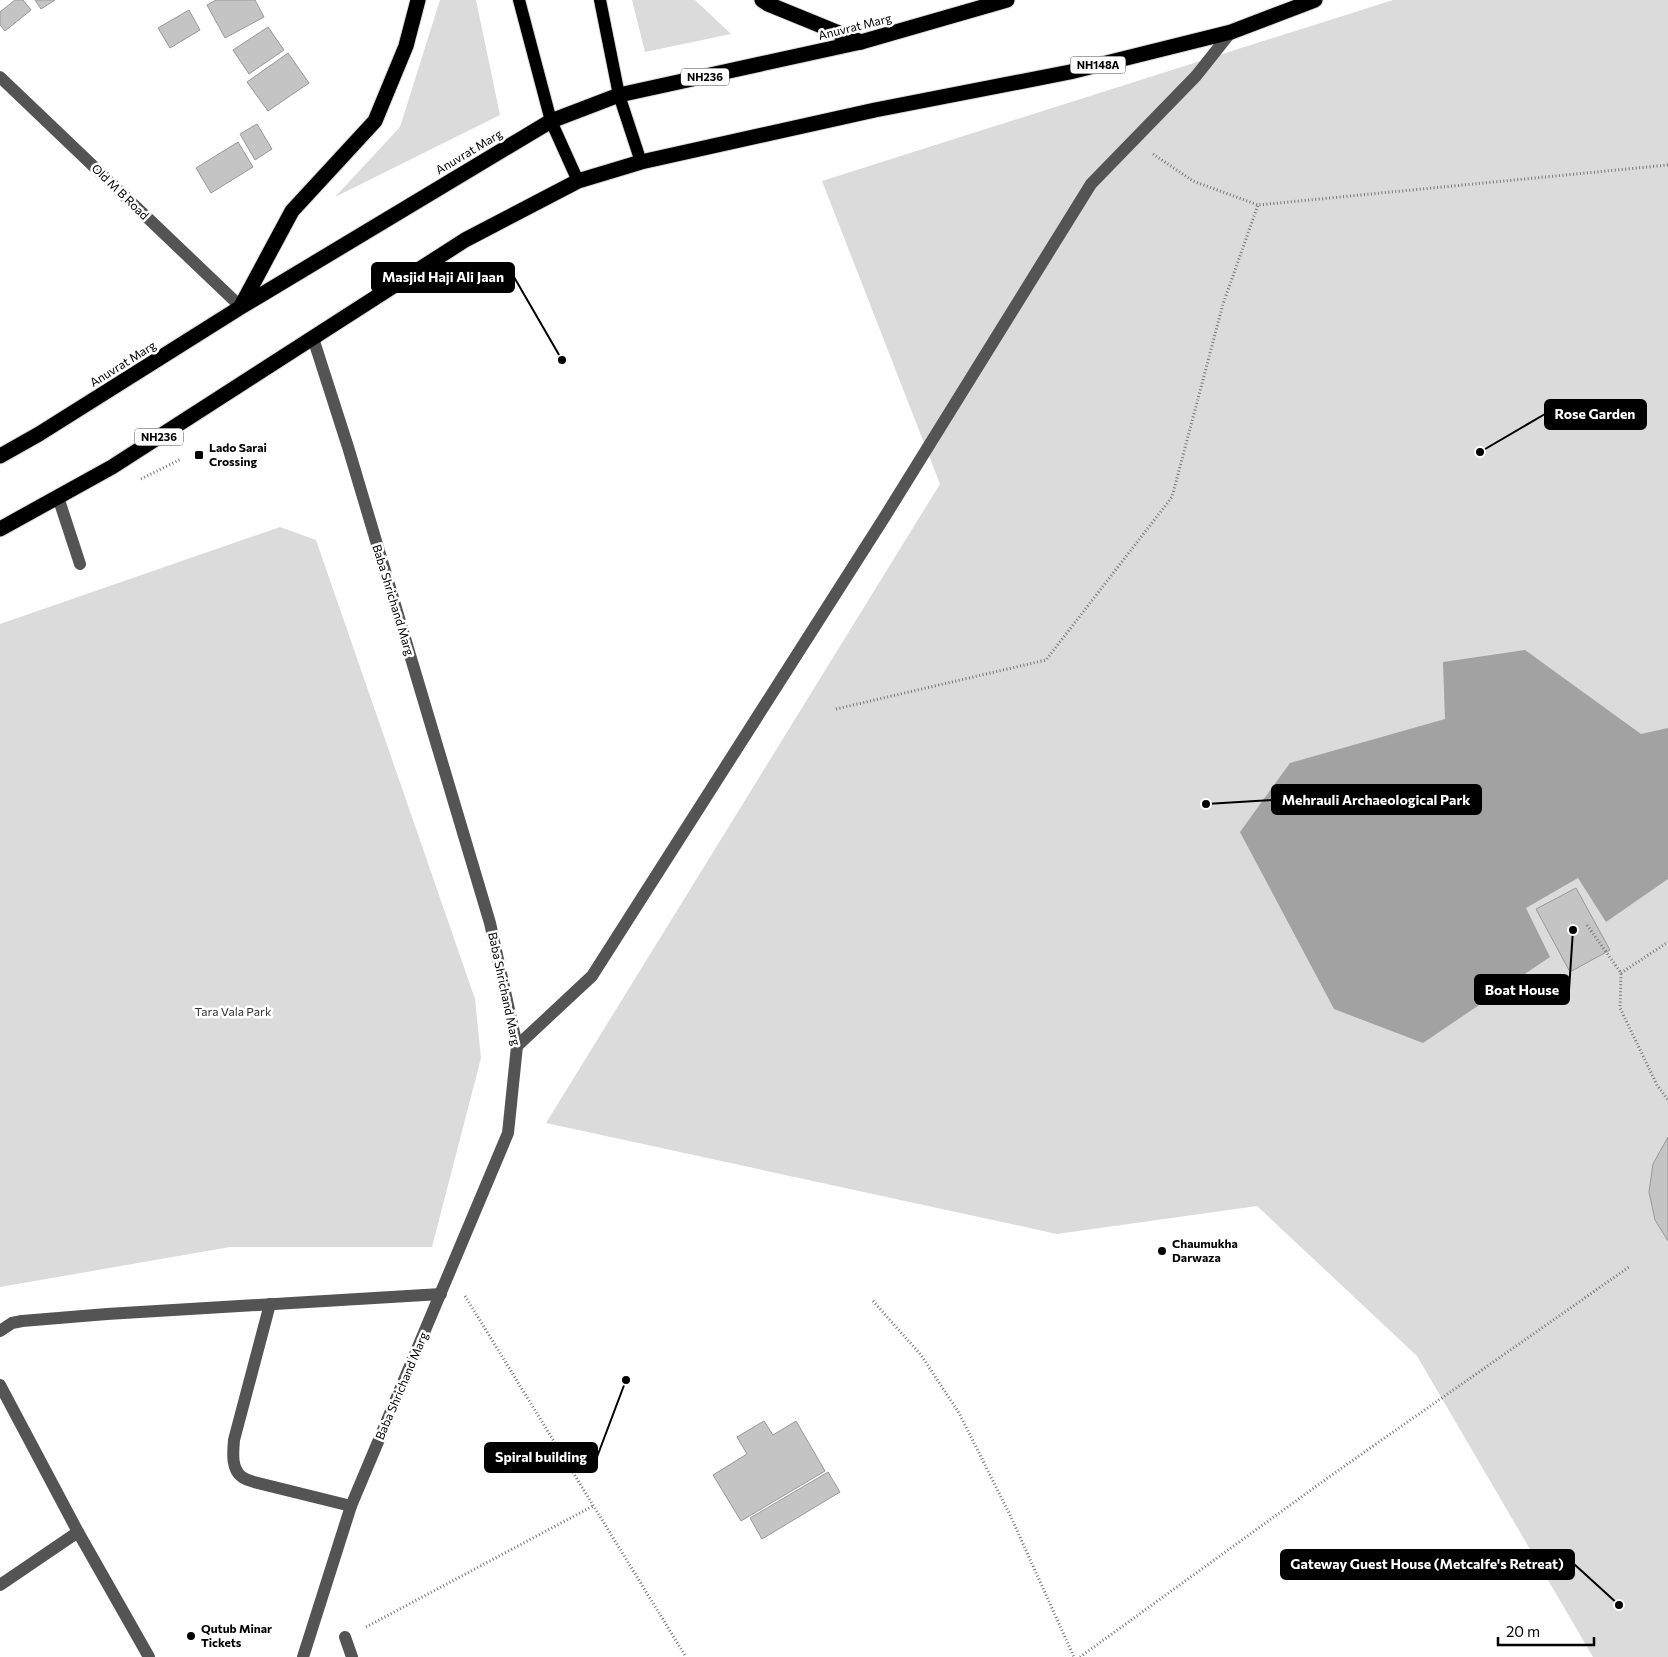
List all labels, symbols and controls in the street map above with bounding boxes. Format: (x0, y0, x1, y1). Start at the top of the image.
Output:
street label: Anuvrat Marg (817, 10, 893, 42)
road number: NH148A (1070, 56, 1126, 74)
road number: NH236 (681, 68, 729, 86)
street label: Anuvrat Marg (433, 126, 505, 176)
street label: Old M B Road (89, 161, 152, 222)
callout: Masjid Haji Ali Jaan (372, 263, 514, 292)
text: Masjid Haji Ali Jaan (382, 268, 504, 285)
street label: Anuvrat Marg (87, 337, 158, 389)
callout: Rose Garden (1545, 400, 1646, 429)
text: Rose Garden (1555, 405, 1635, 422)
road number: NH236 (135, 428, 183, 446)
place label: Lado Sarai Crossing (209, 440, 267, 468)
marker: Lado Sarai Crossing (193, 449, 205, 461)
street label: Baba Shrichand Marg (370, 542, 418, 658)
callout: Mehrauli Archaeological Park (1272, 785, 1481, 814)
text: Mehrauli Archaeological Park (1282, 791, 1470, 808)
street label: Baba Shrichand Marg (486, 931, 524, 1047)
callout: Boat House (1475, 975, 1569, 1004)
text: Boat House (1485, 981, 1559, 998)
park label: Tara Vala Park (195, 1004, 272, 1018)
place label: Chaumukha Darwaza (1172, 1236, 1238, 1264)
marker: Chaumukha Darwaza (1156, 1245, 1168, 1257)
street label: Baba Shrichand Marg (372, 1329, 430, 1442)
callout: Spiral building (485, 1443, 597, 1472)
text: Spiral building (495, 1448, 587, 1465)
callout: Gateway Guest House (Metcalfe's Retreat) (1281, 1550, 1574, 1579)
text: Gateway Guest House (Metcalfe's Retreat) (1290, 1555, 1564, 1572)
scale bar (1498, 1614, 1594, 1646)
place label: Qutub Minar Tickets (201, 1621, 272, 1649)
text: 20 m (1506, 1622, 1540, 1640)
marker: Qutub Minar Tickets (185, 1630, 197, 1642)

